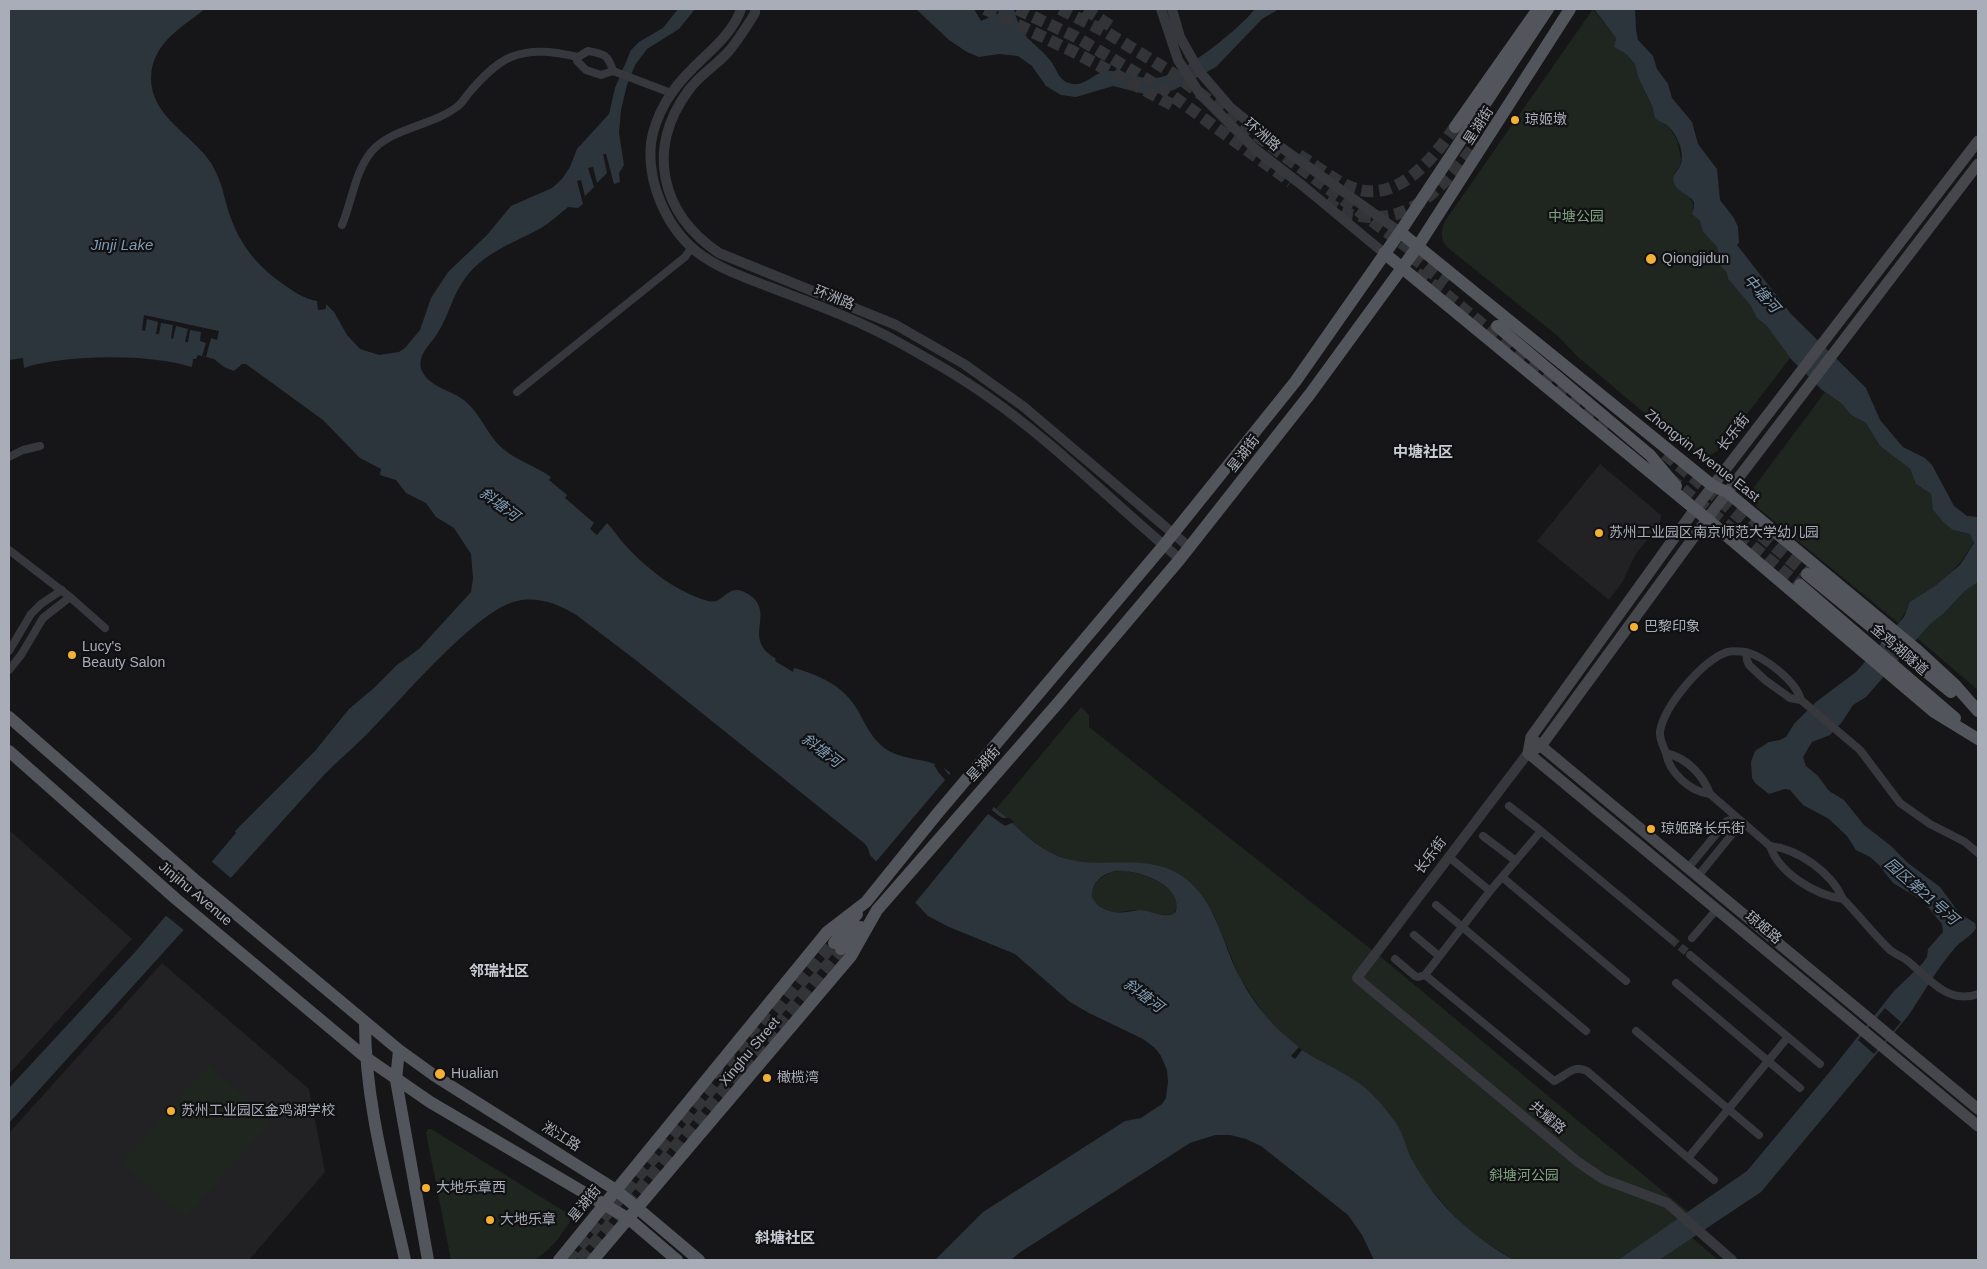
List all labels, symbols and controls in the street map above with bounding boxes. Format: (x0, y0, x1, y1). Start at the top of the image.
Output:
street label: 星湖街 (1461, 104, 1497, 148)
place label: 琼姬墩 (1525, 112, 1567, 128)
marker: 琼姬墩 (1509, 114, 1521, 126)
street label: 环洲路 (1241, 115, 1283, 155)
park label: 中塘公园 (1548, 209, 1604, 225)
water label: Jinji Lake (91, 237, 153, 255)
place label: Qiongjidun (1662, 251, 1729, 267)
marker: Qiongjidun (1644, 252, 1658, 266)
water label: 中塘河 (1739, 271, 1783, 317)
street label: 环洲路 (811, 282, 857, 314)
street label: Zhongxin Avenue East (1641, 406, 1763, 506)
street label: 长乐街 (1714, 411, 1754, 455)
street label: 星湖街 (1224, 432, 1264, 476)
district label: 中塘社区 (1393, 444, 1453, 462)
water label: 斜塘河 (476, 484, 522, 526)
place label: 苏州工业园区南京师范大学幼儿园 (1609, 525, 1819, 541)
marker: 苏州工业园区南京师范大学幼儿园 (1593, 527, 1605, 539)
place label: 巴黎印象 (1644, 619, 1700, 635)
marker: 巴黎印象 (1628, 621, 1640, 633)
street label: 金鸡湖隧道 (1867, 621, 1931, 679)
place label: Lucy's Beauty Salon (82, 639, 165, 672)
marker: Lucy's Beauty Salon (66, 649, 78, 661)
water label: 斜塘河 (798, 730, 844, 772)
street label: 星湖街 (964, 743, 1004, 785)
place label: 琼姬路长乐街 (1661, 821, 1745, 837)
marker: 琼姬路长乐街 (1645, 823, 1657, 835)
street label: 长乐街 (1412, 834, 1450, 878)
water label: 园区第21号河 (1880, 855, 1962, 929)
street label: Jinjihu Avenue (155, 858, 235, 930)
street label: 琼姬路 (1742, 908, 1784, 948)
district label: 邻瑞社区 (469, 963, 529, 981)
water label: 斜塘河 (1120, 975, 1166, 1017)
street label: Xinghu Street (716, 1014, 784, 1090)
place label: Hualian (451, 1066, 498, 1082)
marker: Hualian (433, 1067, 447, 1081)
place label: 橄榄湾 (777, 1070, 819, 1086)
marker: 橄榄湾 (761, 1072, 773, 1084)
street label: 共耀路 (1526, 1098, 1568, 1138)
place label: 苏州工业园区金鸡湖学校 (181, 1103, 335, 1119)
marker: 苏州工业园区金鸡湖学校 (165, 1105, 177, 1117)
street label: 淞江路 (539, 1119, 583, 1155)
park label: 斜塘河公园 (1489, 1168, 1559, 1184)
place label: 大地乐章西 (436, 1180, 506, 1196)
marker: 大地乐章西 (420, 1182, 432, 1194)
street label: 星湖街 (565, 1182, 605, 1226)
place label: 大地乐章 (500, 1212, 556, 1228)
marker: 大地乐章 (484, 1214, 496, 1226)
district label: 斜塘社区 (755, 1230, 815, 1248)

